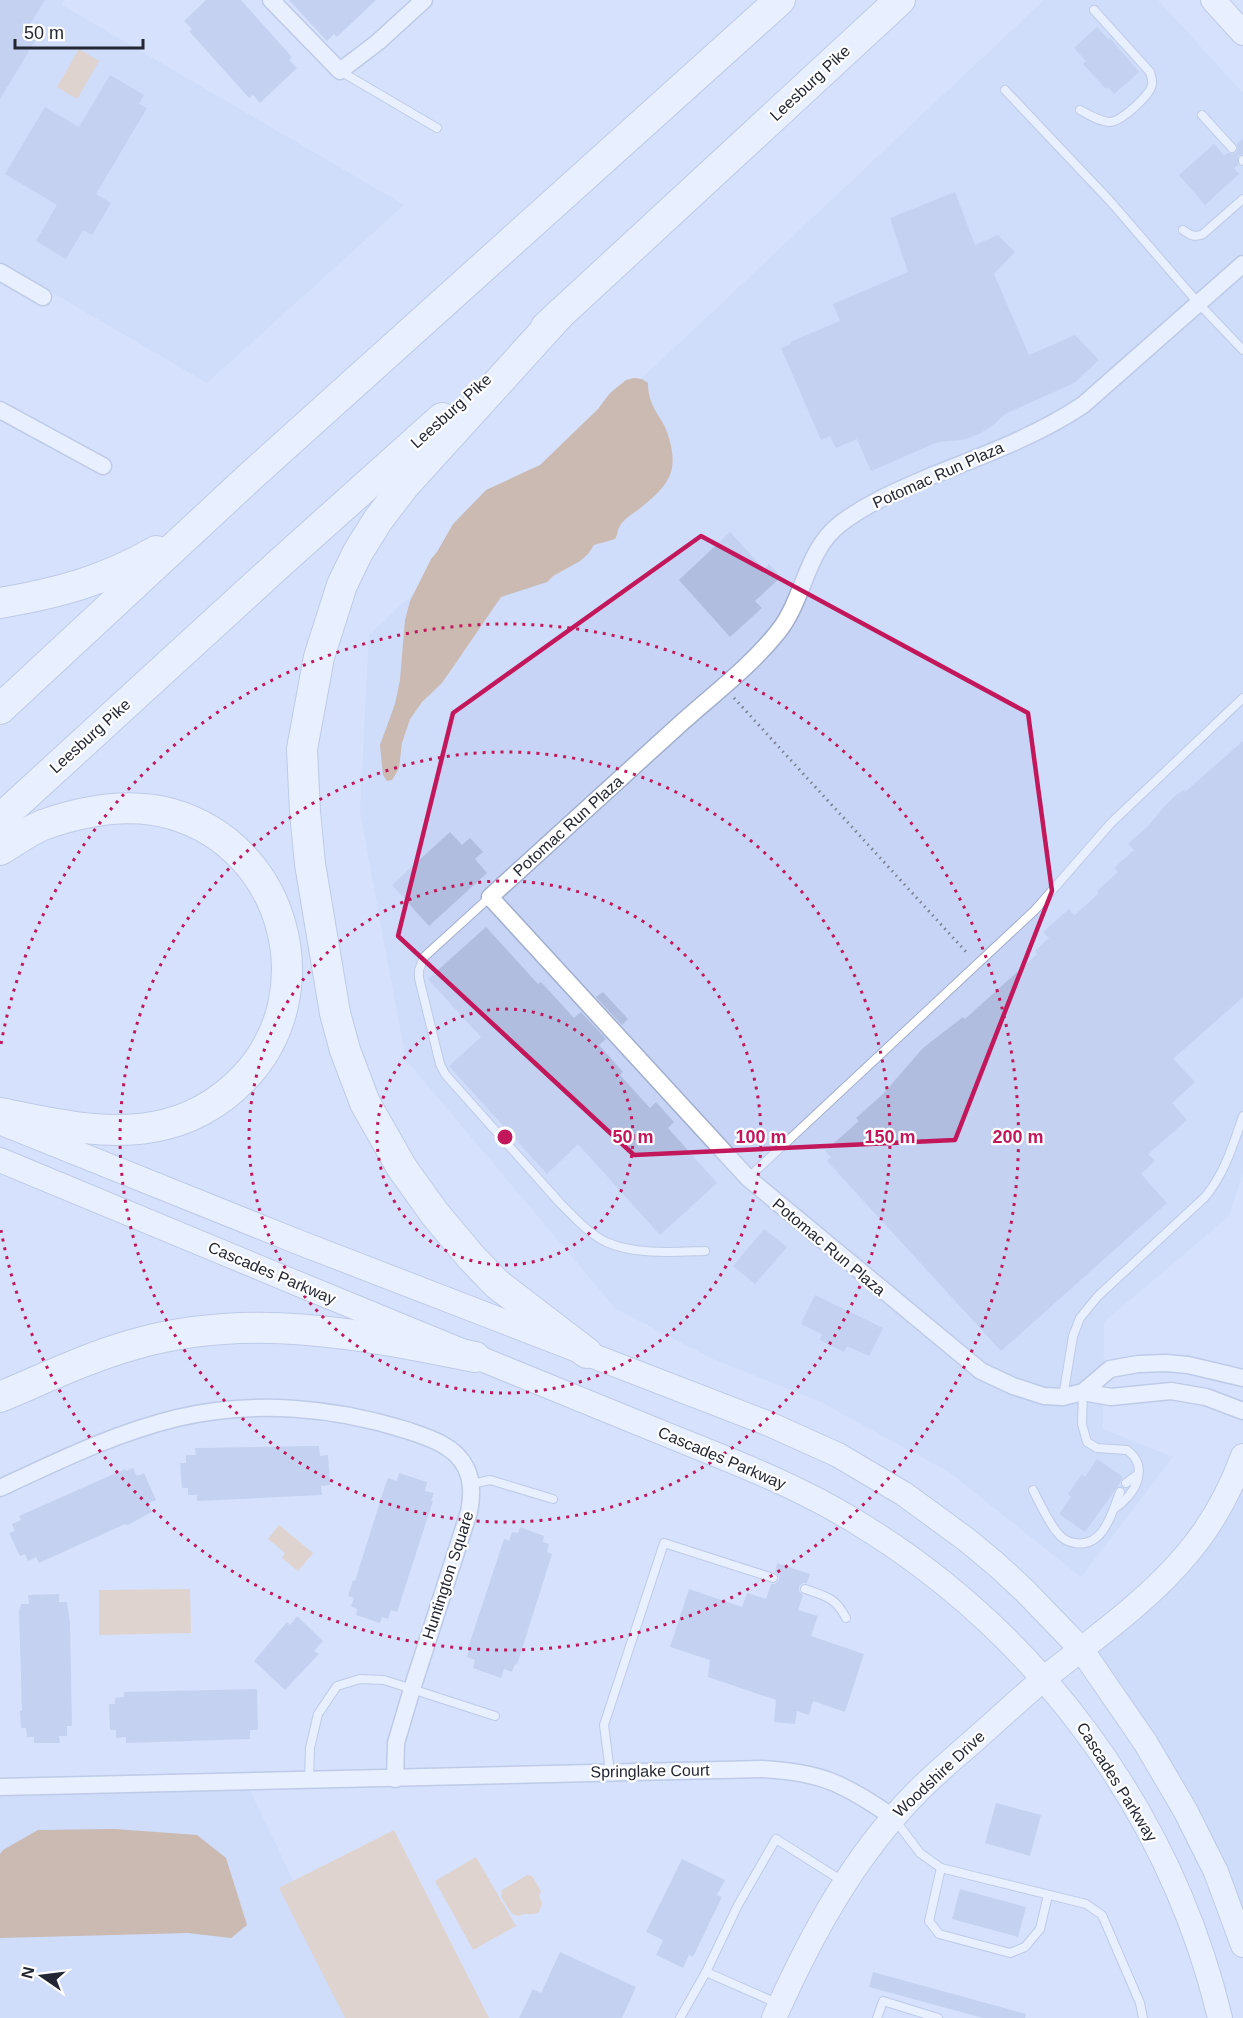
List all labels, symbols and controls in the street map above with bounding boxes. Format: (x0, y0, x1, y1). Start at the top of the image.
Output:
scale bar (15, 12, 142, 50)
text: 50 m (24, 23, 64, 43)
street label: Leesburg Pike (767, 42, 853, 124)
street label: Leesburg Pike (407, 370, 495, 452)
street label: Potomac Run Plaza (870, 438, 1006, 512)
street label: Leesburg Pike (46, 695, 134, 777)
street label: Potomac Run Plaza (510, 772, 626, 880)
centre of rings (495, 1127, 515, 1147)
text: 50 m (612, 1127, 654, 1147)
text: 100 m (735, 1127, 787, 1147)
text: 150 m (864, 1127, 916, 1147)
text: 200 m (992, 1127, 1044, 1147)
street label: Potomac Run Plaza (769, 1195, 889, 1299)
street label: Cascades Parkway (206, 1238, 338, 1308)
street label: Cascades Parkway (656, 1423, 788, 1493)
street label: Huntington Square (419, 1509, 477, 1641)
street label: Cascades Parkway (1074, 1719, 1160, 1845)
street label: Woodshire Drive (890, 1727, 988, 1820)
street label: Springlake Court (590, 1761, 710, 1781)
north arrow (12, 1946, 72, 2006)
text: N (18, 1965, 38, 1980)

